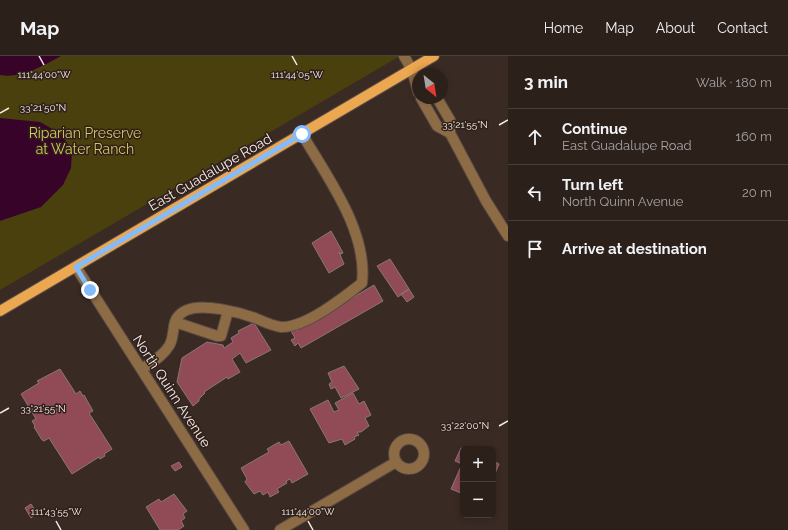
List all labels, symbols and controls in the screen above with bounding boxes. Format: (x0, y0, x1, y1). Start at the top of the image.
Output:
text: Map (20, 17, 59, 39)
text: Home (544, 20, 583, 36)
text: Map (605, 20, 634, 36)
text: About (656, 20, 695, 36)
text: Contact (717, 20, 768, 36)
north arrow (412, 68, 448, 104)
text: 111°44'00"W (18, 69, 71, 80)
text: 111°44'05"W (271, 69, 324, 80)
text: 3 min (524, 72, 568, 92)
text: Walk · 180 m (696, 75, 772, 90)
text: 33°21'50"N (20, 102, 66, 113)
text: 33°21'55"N (442, 119, 488, 130)
text: Continue (562, 120, 627, 138)
park label: Riparian Preserve at Water Ranch (29, 125, 141, 157)
route start (293, 125, 311, 143)
icon: ahead (524, 126, 546, 148)
text: 160 m (735, 129, 772, 144)
street label: East Guadalupe Road (146, 130, 274, 214)
text: East Guadalupe Road (562, 138, 692, 153)
text: Turn left (562, 176, 623, 194)
icon: left (524, 182, 546, 204)
text: 20 m (742, 185, 772, 200)
text: North Quinn Avenue (562, 194, 683, 209)
icon: arrive (524, 238, 546, 260)
text: Arrive at destination (562, 240, 707, 258)
route end (81, 281, 99, 299)
street label: North Quinn Avenue (130, 332, 214, 450)
text: 33°21'55"N (20, 403, 66, 414)
text: 33°22'00"N (441, 420, 489, 431)
map controls (460, 446, 496, 518)
button: + (460, 446, 496, 482)
button: − (460, 482, 496, 518)
text: 111°43'55"W (30, 506, 82, 517)
text: 111°44'00"W (282, 506, 335, 517)

